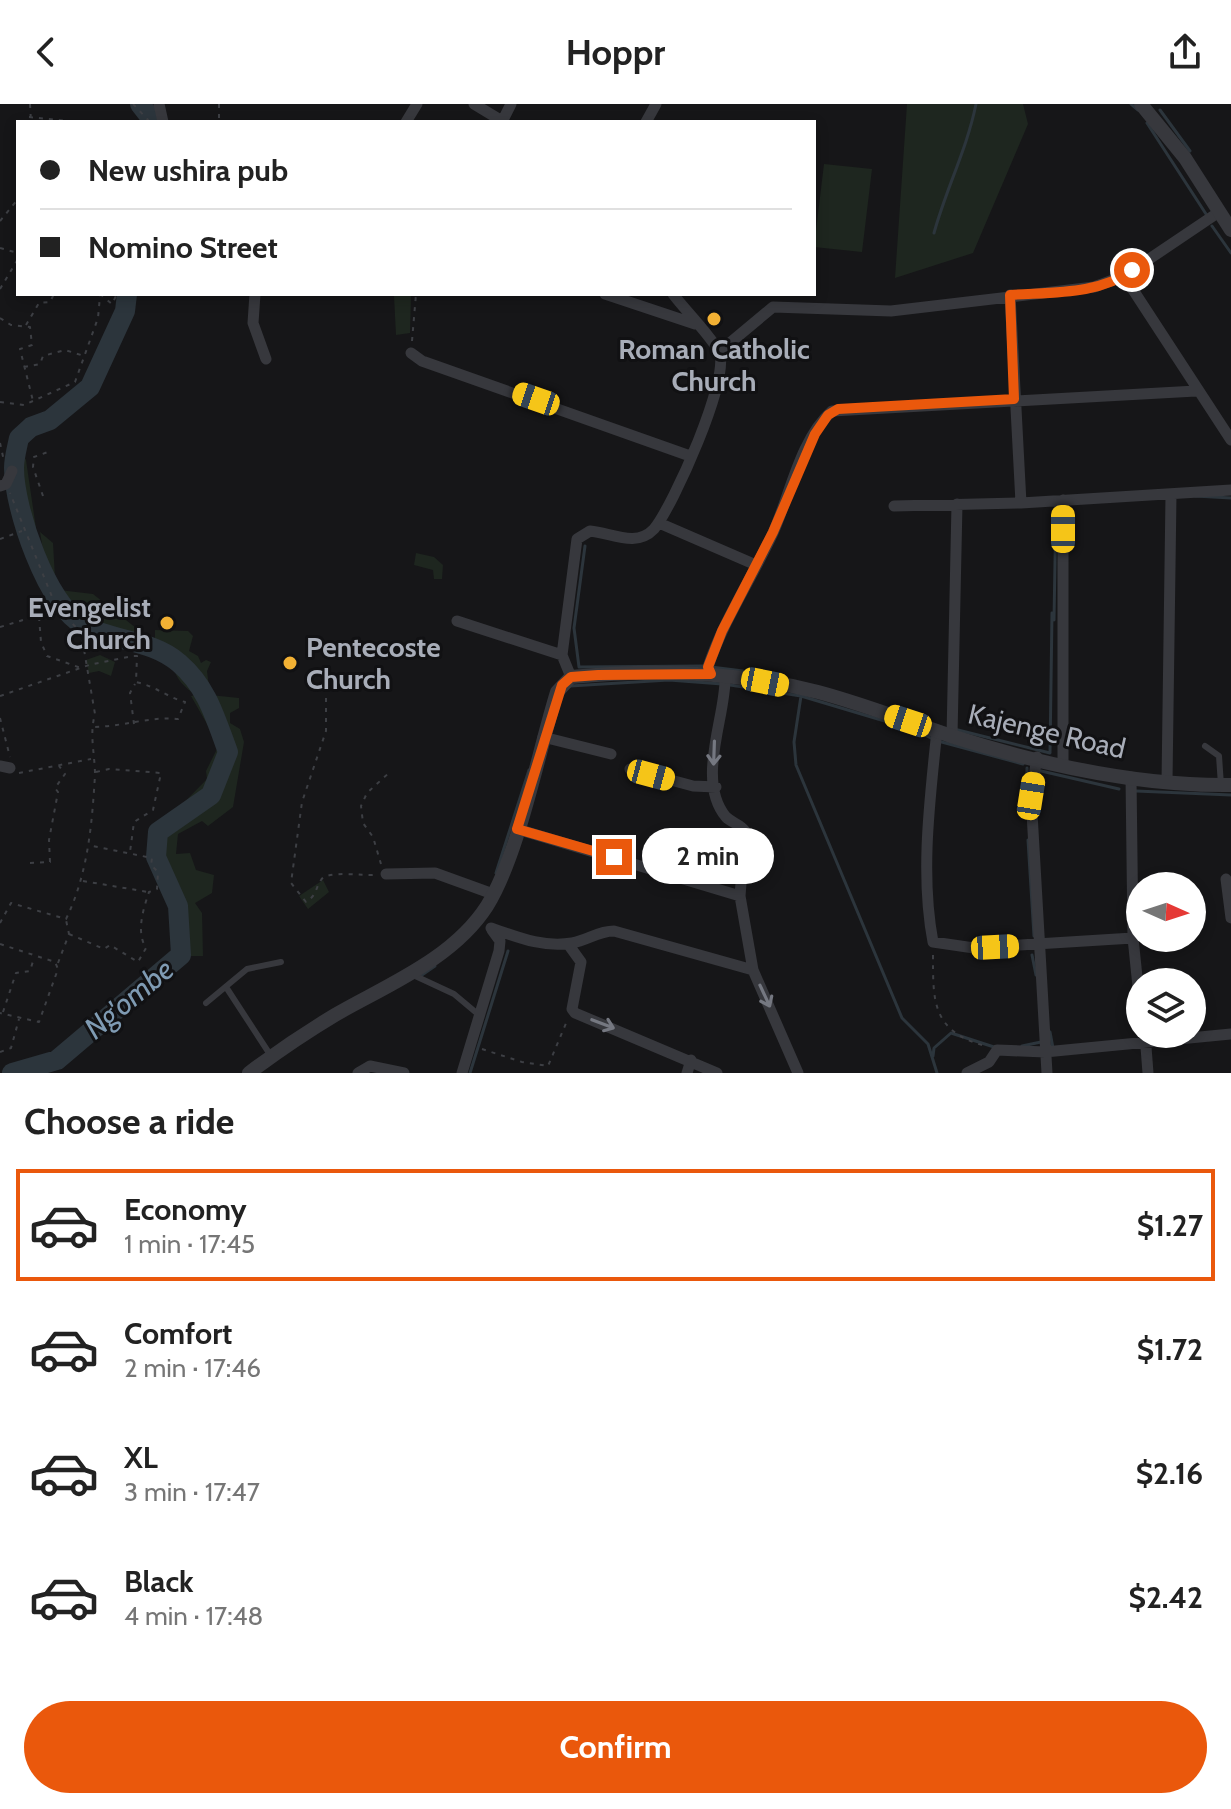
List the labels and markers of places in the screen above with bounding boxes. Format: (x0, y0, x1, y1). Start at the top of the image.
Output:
marker: Roman Catholic Church (705, 310, 723, 328)
place label: Roman Catholic Church (618, 332, 810, 398)
place label: Evengelist Church (28, 590, 151, 656)
marker: Evengelist Church (158, 614, 176, 632)
place label: Pentecoste Church (306, 630, 441, 696)
marker: Pentecoste Church (281, 654, 299, 672)

